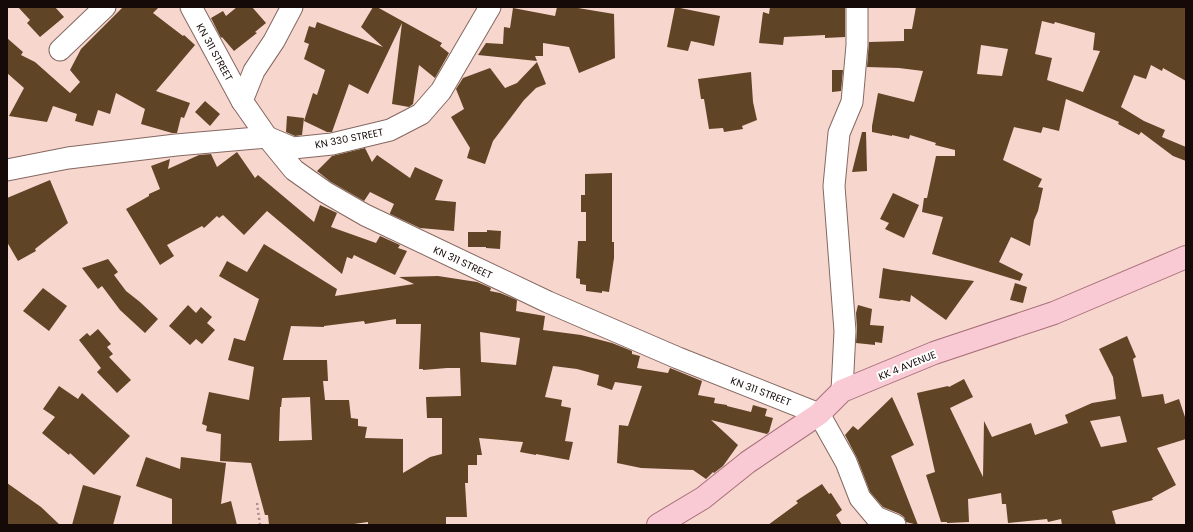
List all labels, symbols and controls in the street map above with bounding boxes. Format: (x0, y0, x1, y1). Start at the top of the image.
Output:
street label: KN 311 STREET (193, 21, 237, 84)
street label: KN 330 STREET (314, 124, 385, 152)
street label: KN 311 STREET (431, 242, 495, 283)
street label: KK 4 AVENUE (876, 347, 938, 384)
street label: KN 311 STREET (728, 373, 794, 410)

